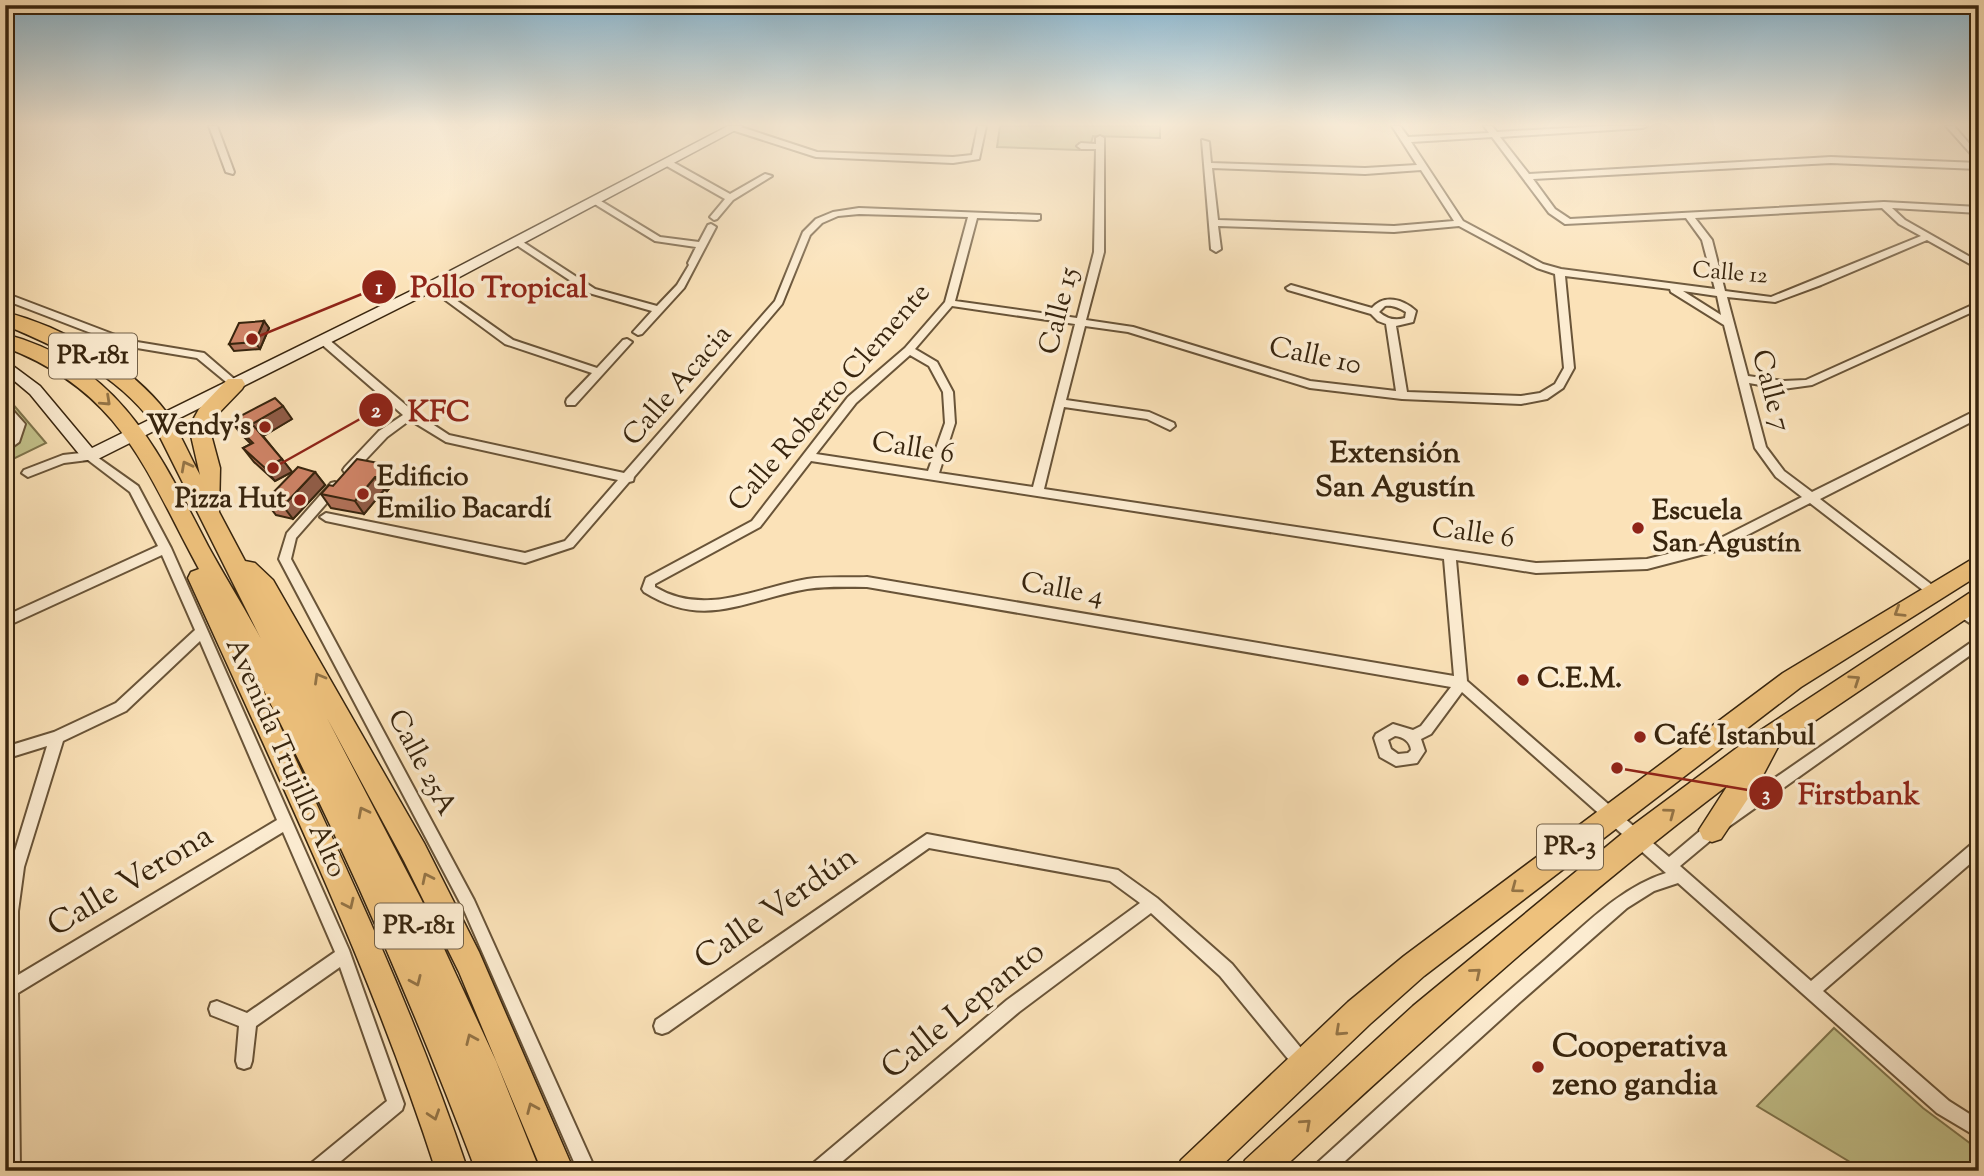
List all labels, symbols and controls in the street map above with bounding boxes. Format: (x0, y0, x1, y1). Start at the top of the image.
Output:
street label: Calle 12 (1691, 254, 1769, 294)
callout: Pollo Tropical (362, 261, 602, 312)
street label: Calle 15 (1030, 263, 1090, 359)
text: Pollo Tropical (410, 268, 588, 311)
text: 1 (375, 274, 383, 304)
street label: Calle Roberto Clemente (719, 275, 941, 521)
street label: Calle Acacia (614, 316, 742, 456)
street label: Calle 10 (1265, 328, 1365, 386)
road number: PR-181 (49, 334, 137, 378)
street label: Calle 7 (1740, 346, 1800, 436)
callout: KFC (359, 385, 484, 436)
text: KFC (408, 392, 470, 435)
one-way arrow (98, 393, 111, 405)
text: 2 (371, 397, 381, 427)
place label: Wendy's (146, 407, 251, 447)
marker: Wendy's (257, 419, 273, 435)
street label: Calle 6 (869, 423, 957, 475)
district label: Extensión San Agustín (1315, 433, 1475, 510)
place label: Edificio Emilio Bacardí (377, 458, 552, 530)
one-way arrow (180, 461, 194, 473)
place label: Pizza Hut (175, 480, 286, 520)
marker: Edificio Emilio Bacardí (355, 486, 371, 502)
marker: Pizza Hut (292, 492, 308, 508)
place label: Escuela San Agustín (1652, 492, 1802, 564)
street label: Calle 6 (1429, 508, 1517, 560)
marker: Escuela San Agustín (1630, 520, 1646, 536)
street label: Calle 4 (1017, 563, 1107, 617)
one-way arrow (1894, 603, 1907, 616)
street label: Avenida Trujillo Alto (214, 632, 356, 884)
place label: C.E.M. (1537, 660, 1622, 700)
marker: C.E.M. (1515, 672, 1531, 688)
one-way arrow (314, 673, 327, 686)
one-way arrow (1847, 675, 1860, 688)
street label: Calle 25A (376, 703, 466, 823)
place label: Café Istanbul (1654, 717, 1816, 757)
marker: Café Istanbul (1632, 729, 1648, 745)
callout: Firstbank (1749, 768, 1933, 819)
text: Firstbank (1798, 775, 1921, 818)
text: 3 (1762, 781, 1770, 811)
one-way arrow (357, 807, 371, 819)
one-way arrow (1663, 808, 1675, 821)
street label: Calle Verona (39, 814, 223, 950)
road number: PR-3 (1537, 824, 1603, 870)
street label: Calle Verdún (685, 835, 869, 983)
one-way arrow (422, 873, 436, 885)
one-way arrow (1512, 880, 1524, 892)
one-way arrow (341, 897, 355, 909)
road number: PR-181 (375, 903, 463, 948)
street label: Calle Lepanto (872, 930, 1056, 1092)
one-way arrow (1468, 969, 1481, 981)
one-way arrow (408, 973, 422, 986)
one-way arrow (1335, 1023, 1348, 1036)
place label: Cooperativa zeno gandia (1552, 1024, 1728, 1110)
one-way arrow (465, 1034, 479, 1046)
marker: Cooperativa zeno gandia (1530, 1059, 1546, 1075)
one-way arrow (526, 1102, 540, 1114)
one-way arrow (426, 1108, 440, 1121)
one-way arrow (1298, 1120, 1311, 1132)

